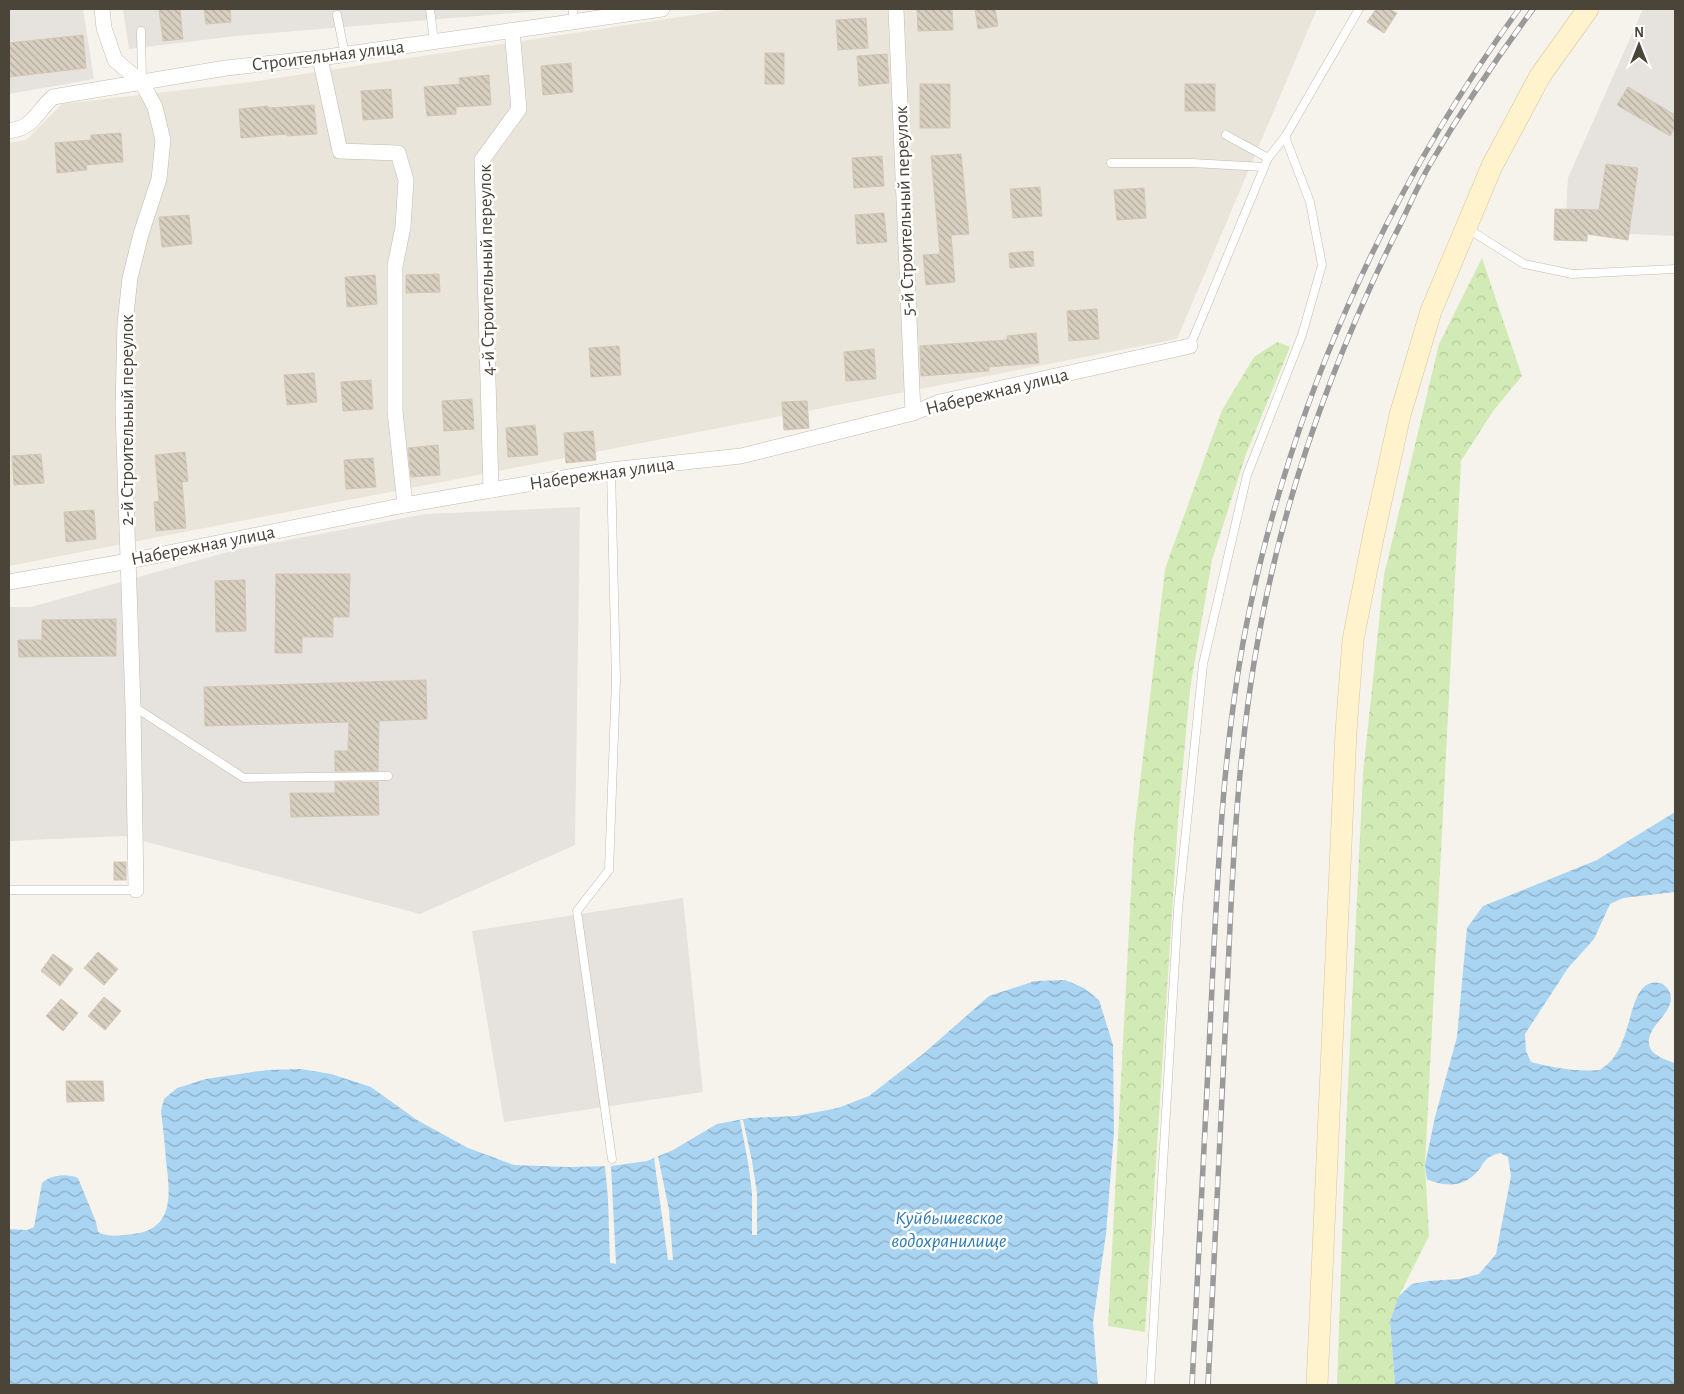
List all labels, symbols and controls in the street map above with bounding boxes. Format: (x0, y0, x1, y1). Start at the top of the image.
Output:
north arrow (1614, 20, 1664, 70)
text: N (1634, 26, 1644, 40)
street label: Строительная улица (251, 37, 406, 75)
street label: 5-й Строительный переулок (892, 105, 918, 317)
street label: 4-й Строительный переулок (476, 164, 498, 376)
street label: 2-й Строительный переулок (118, 314, 137, 526)
street label: Набережная улица (924, 365, 1071, 419)
street label: Набережная улица (528, 454, 676, 494)
street label: Набережная улица (129, 523, 277, 569)
water label: Куйбышевское водохранилище (892, 1208, 1006, 1251)

